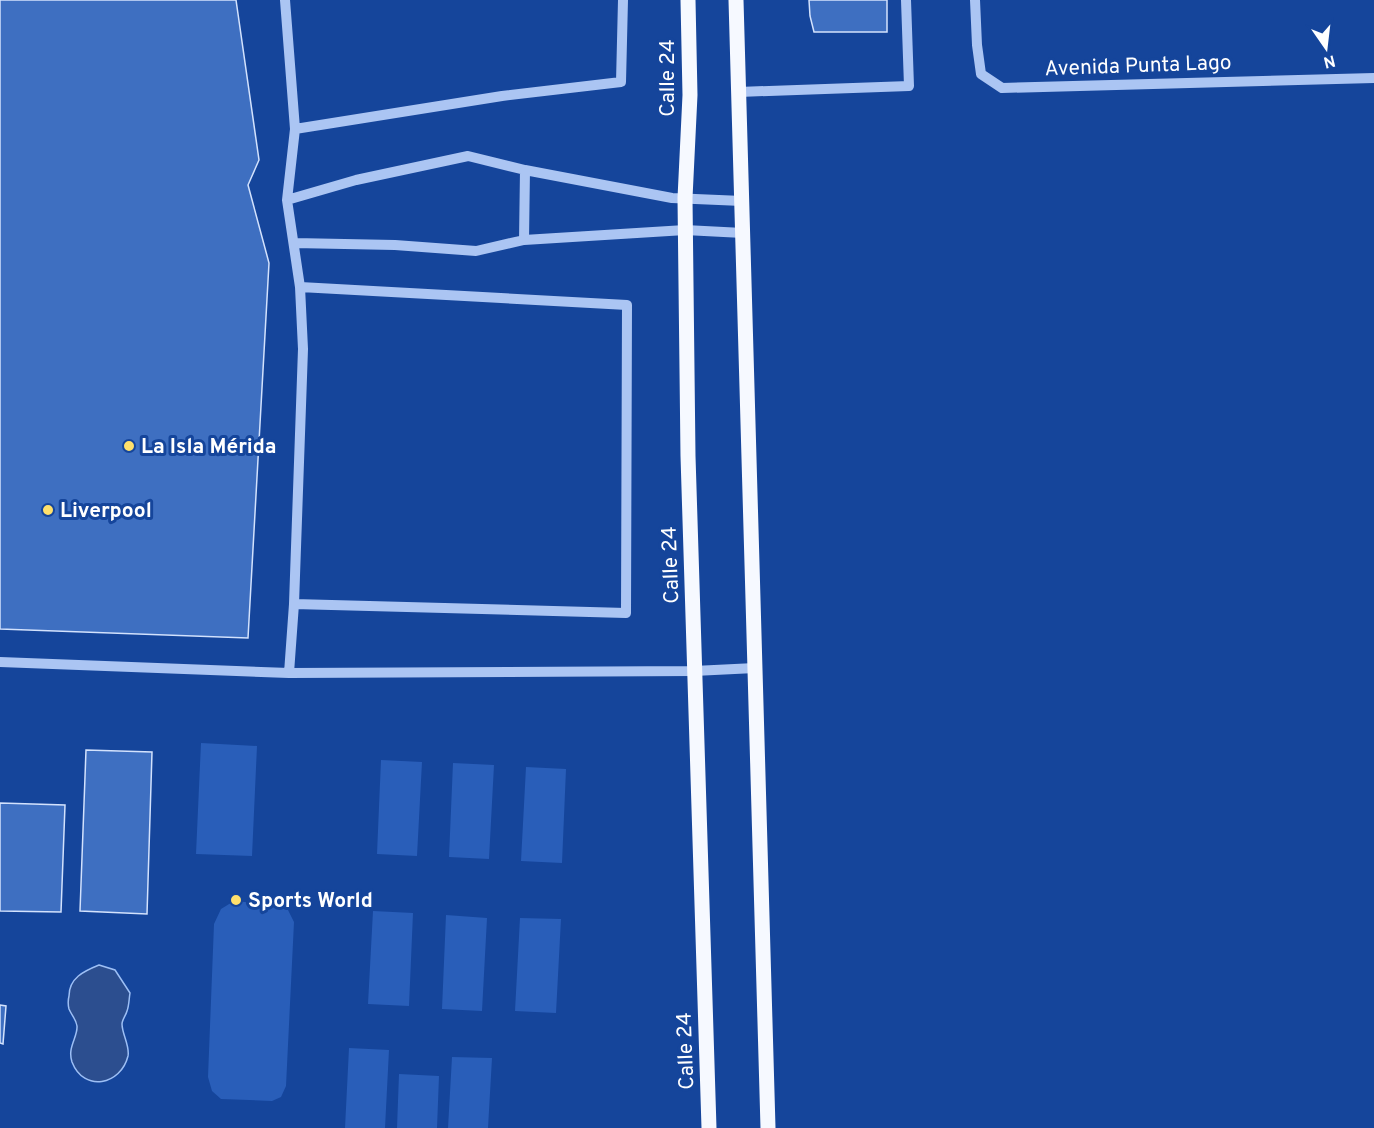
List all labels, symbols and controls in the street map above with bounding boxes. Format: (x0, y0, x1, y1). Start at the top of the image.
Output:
north arrow (1296, 18, 1356, 78)
street label: Calle 24 (655, 39, 682, 117)
street label: Avenida Punta Lago (1044, 50, 1232, 83)
text: N (1321, 50, 1337, 72)
place label: La Isla Mérida (141, 434, 277, 461)
marker: La Isla Mérida (122, 439, 136, 453)
place label: Liverpool (60, 498, 152, 525)
marker: Liverpool (41, 503, 55, 517)
street label: Calle 24 (657, 526, 686, 604)
place label: Sports World (248, 888, 373, 915)
marker: Sports World (229, 893, 243, 907)
street label: Calle 24 (672, 1012, 701, 1090)

